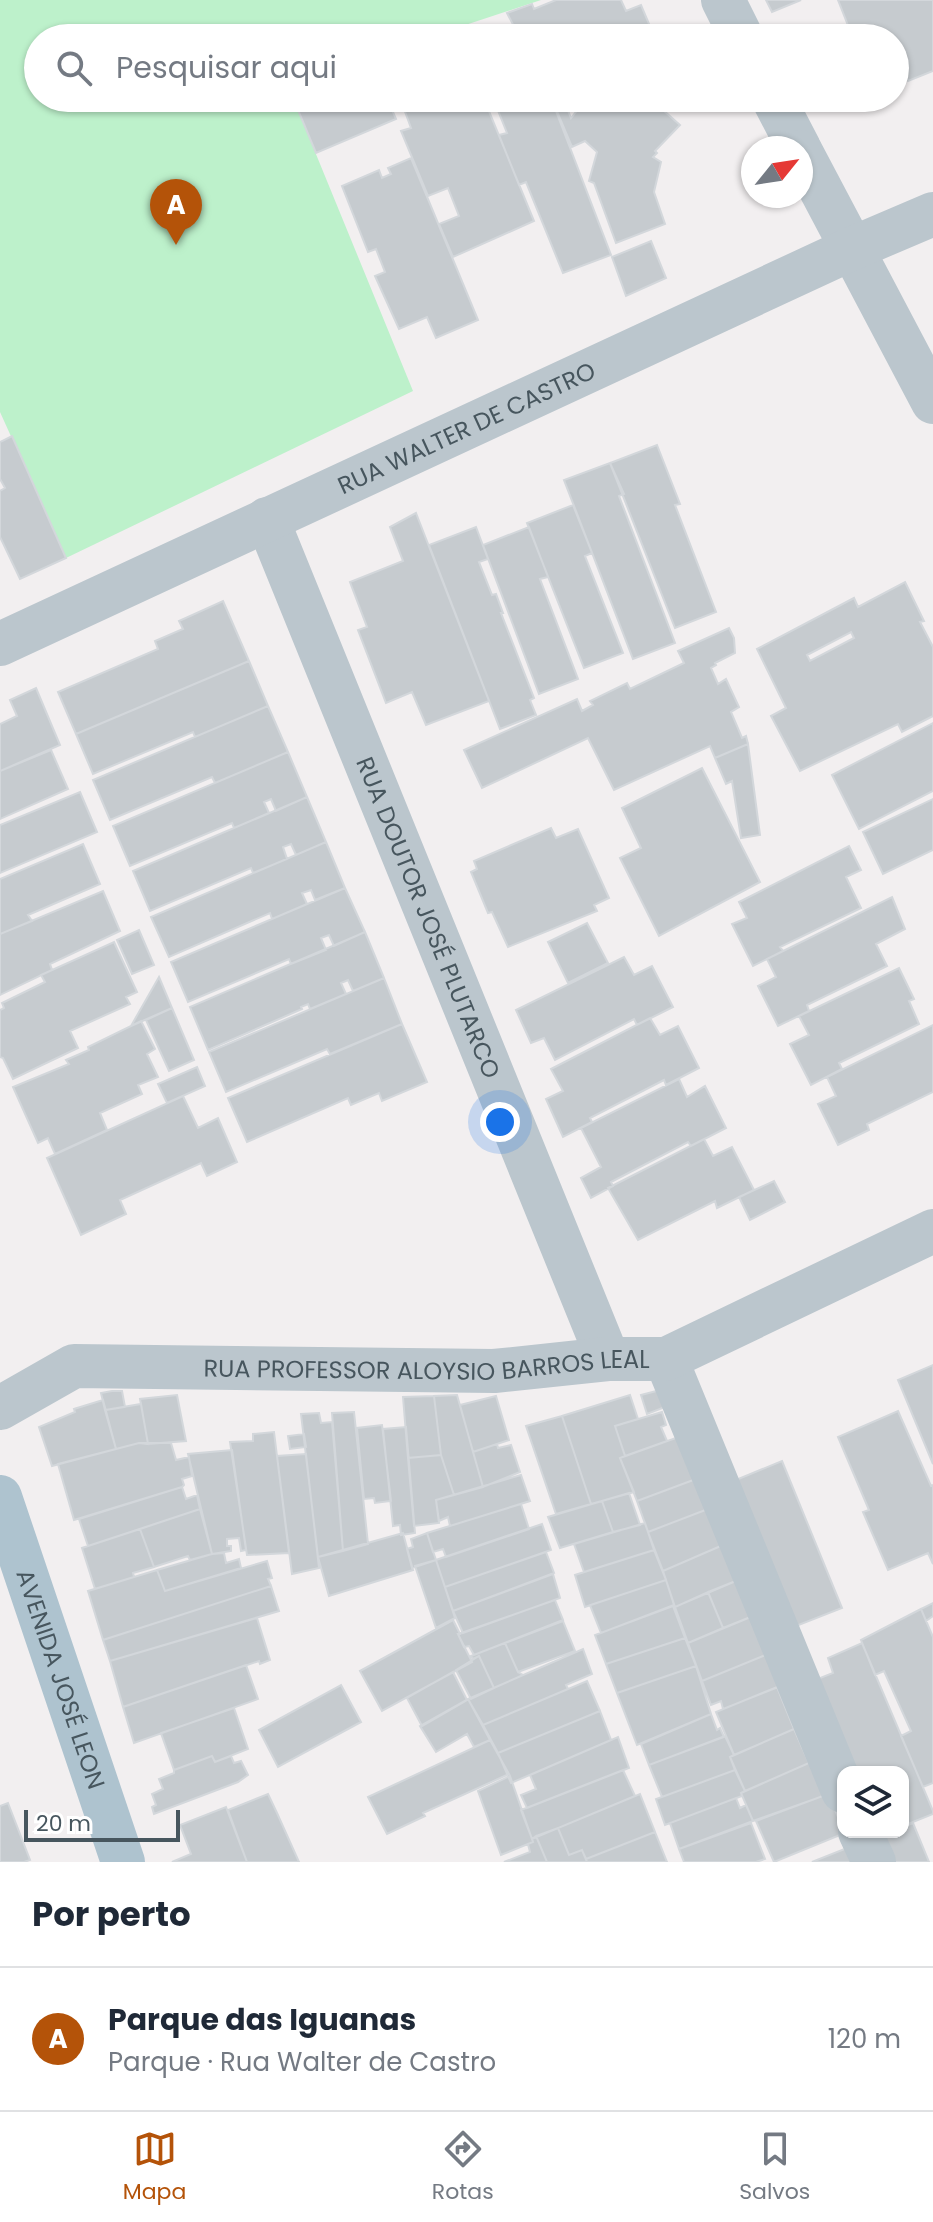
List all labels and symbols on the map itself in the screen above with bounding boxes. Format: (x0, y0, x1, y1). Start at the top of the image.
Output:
north arrow (741, 136, 813, 208)
pin: A (150, 179, 202, 245)
street label: RUA WALTER DE CASTRO (332, 354, 600, 502)
street label: RUA DOUTOR JOSÉ PLUTARCO (349, 752, 509, 1083)
your location (480, 1102, 520, 1142)
street label: RUA PROFESSOR ALOYSIO BARROS LEAL (203, 1342, 650, 1388)
street label: AVENIDA JOSÉ LEON (9, 1565, 114, 1793)
scale bar (24, 1806, 180, 1842)

